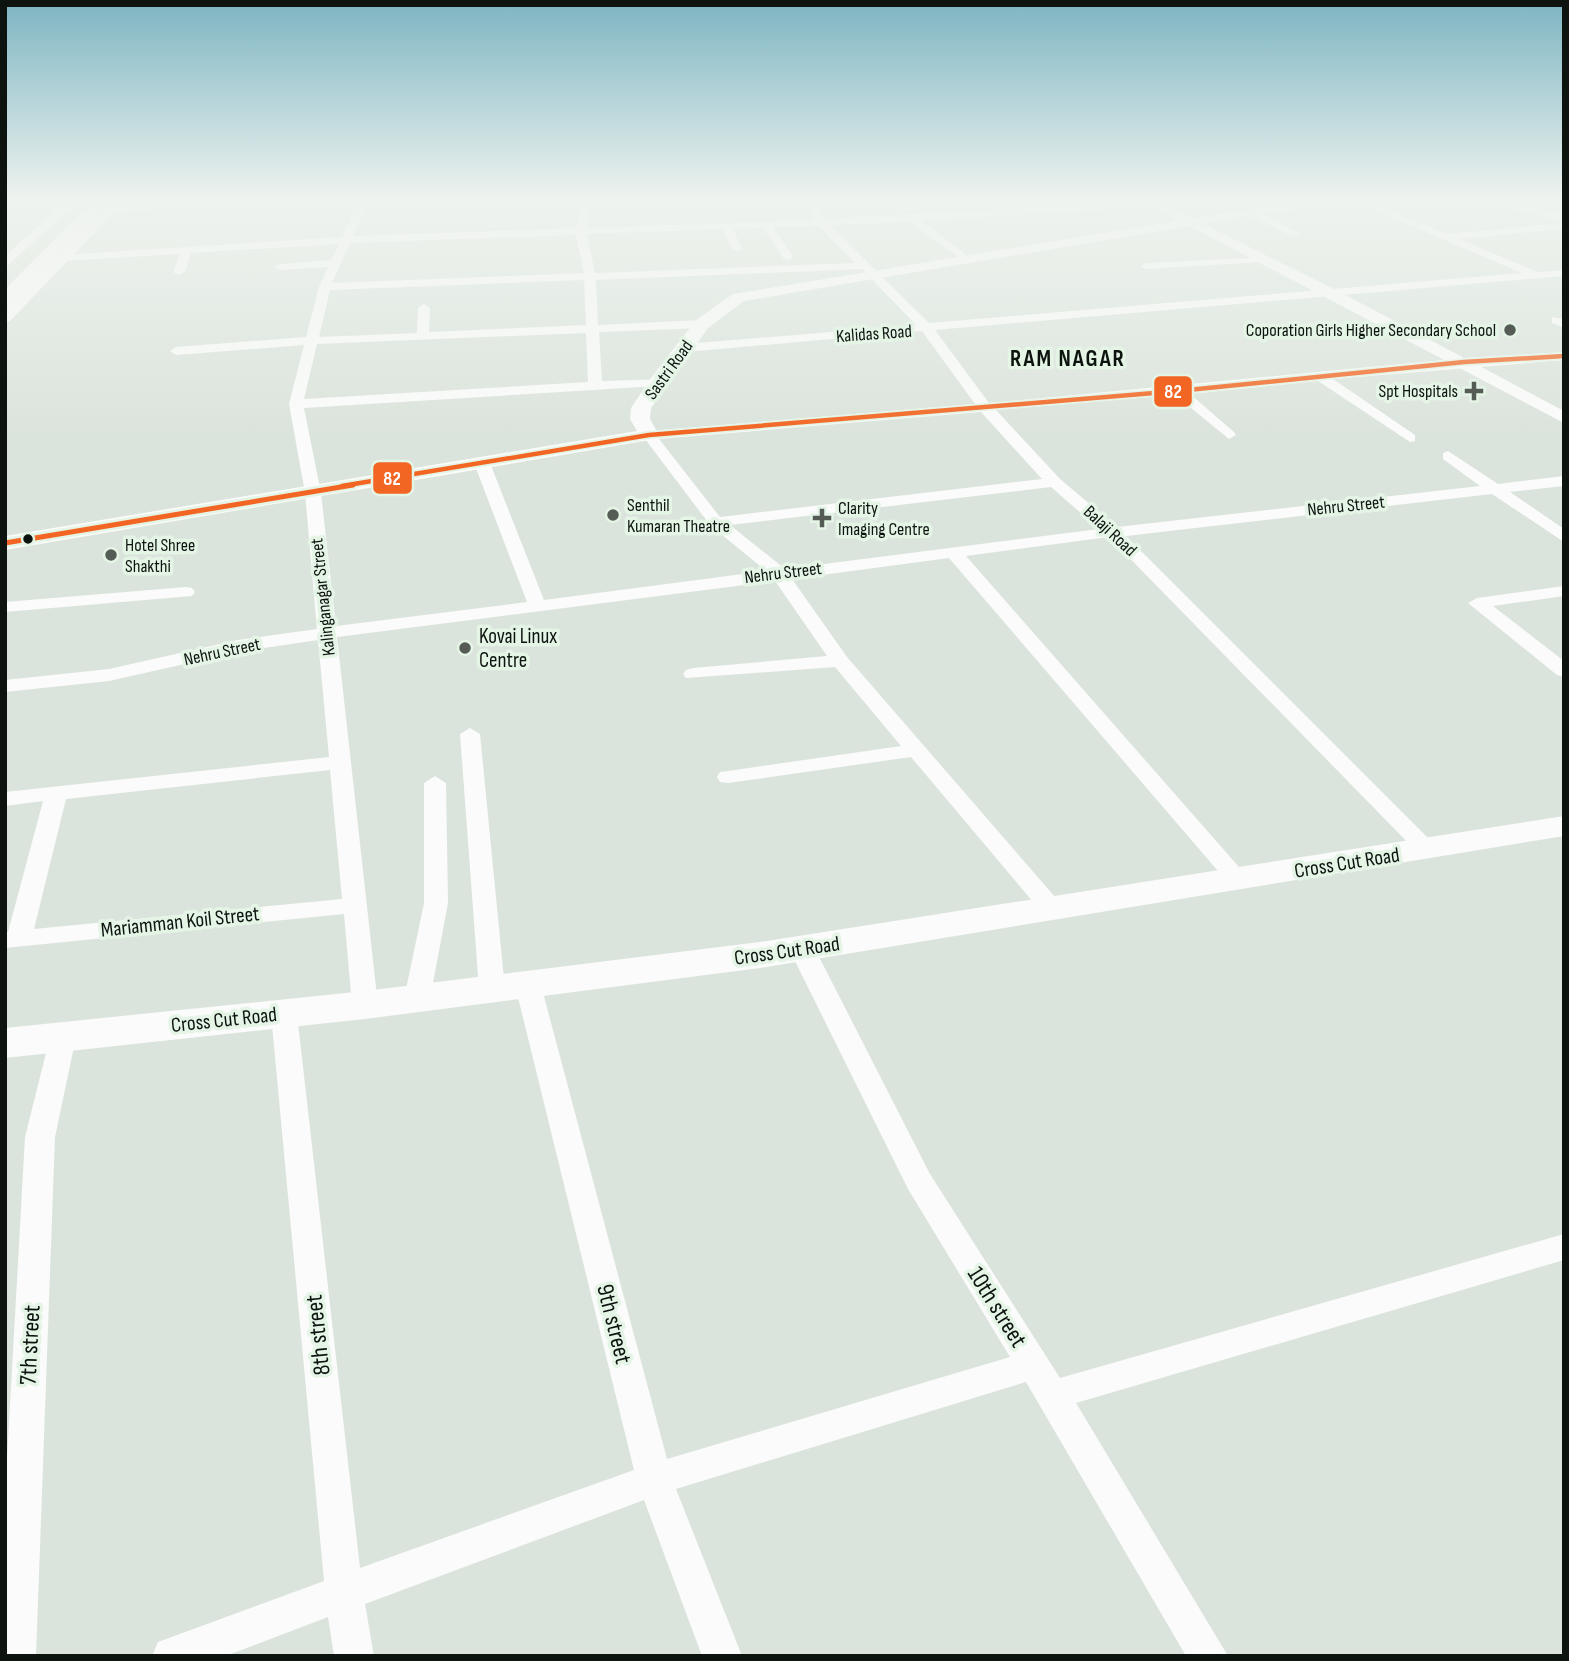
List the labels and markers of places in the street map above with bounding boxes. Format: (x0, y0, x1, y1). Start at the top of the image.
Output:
place label: Coporation Girls Higher Secondary School (1246, 320, 1496, 341)
marker: Coporation Girls Higher Secondary School (1502, 322, 1518, 338)
place label: Spt Hospitals (1378, 381, 1458, 402)
marker: Spt Hospitals (1464, 381, 1484, 401)
place label: Senthil Kumaran Theatre (627, 495, 730, 537)
place label: Clarity Imaging Centre (838, 498, 930, 540)
marker: Senthil Kumaran Theatre (605, 507, 621, 523)
marker: Clarity Imaging Centre (812, 508, 832, 528)
unlabelled marker (21, 532, 35, 546)
place label: Hotel Shree Shakthi (125, 535, 195, 577)
marker: Hotel Shree Shakthi (103, 547, 119, 563)
place label: Kovai Linux Centre (479, 624, 557, 673)
marker: Kovai Linux Centre (457, 640, 473, 656)

